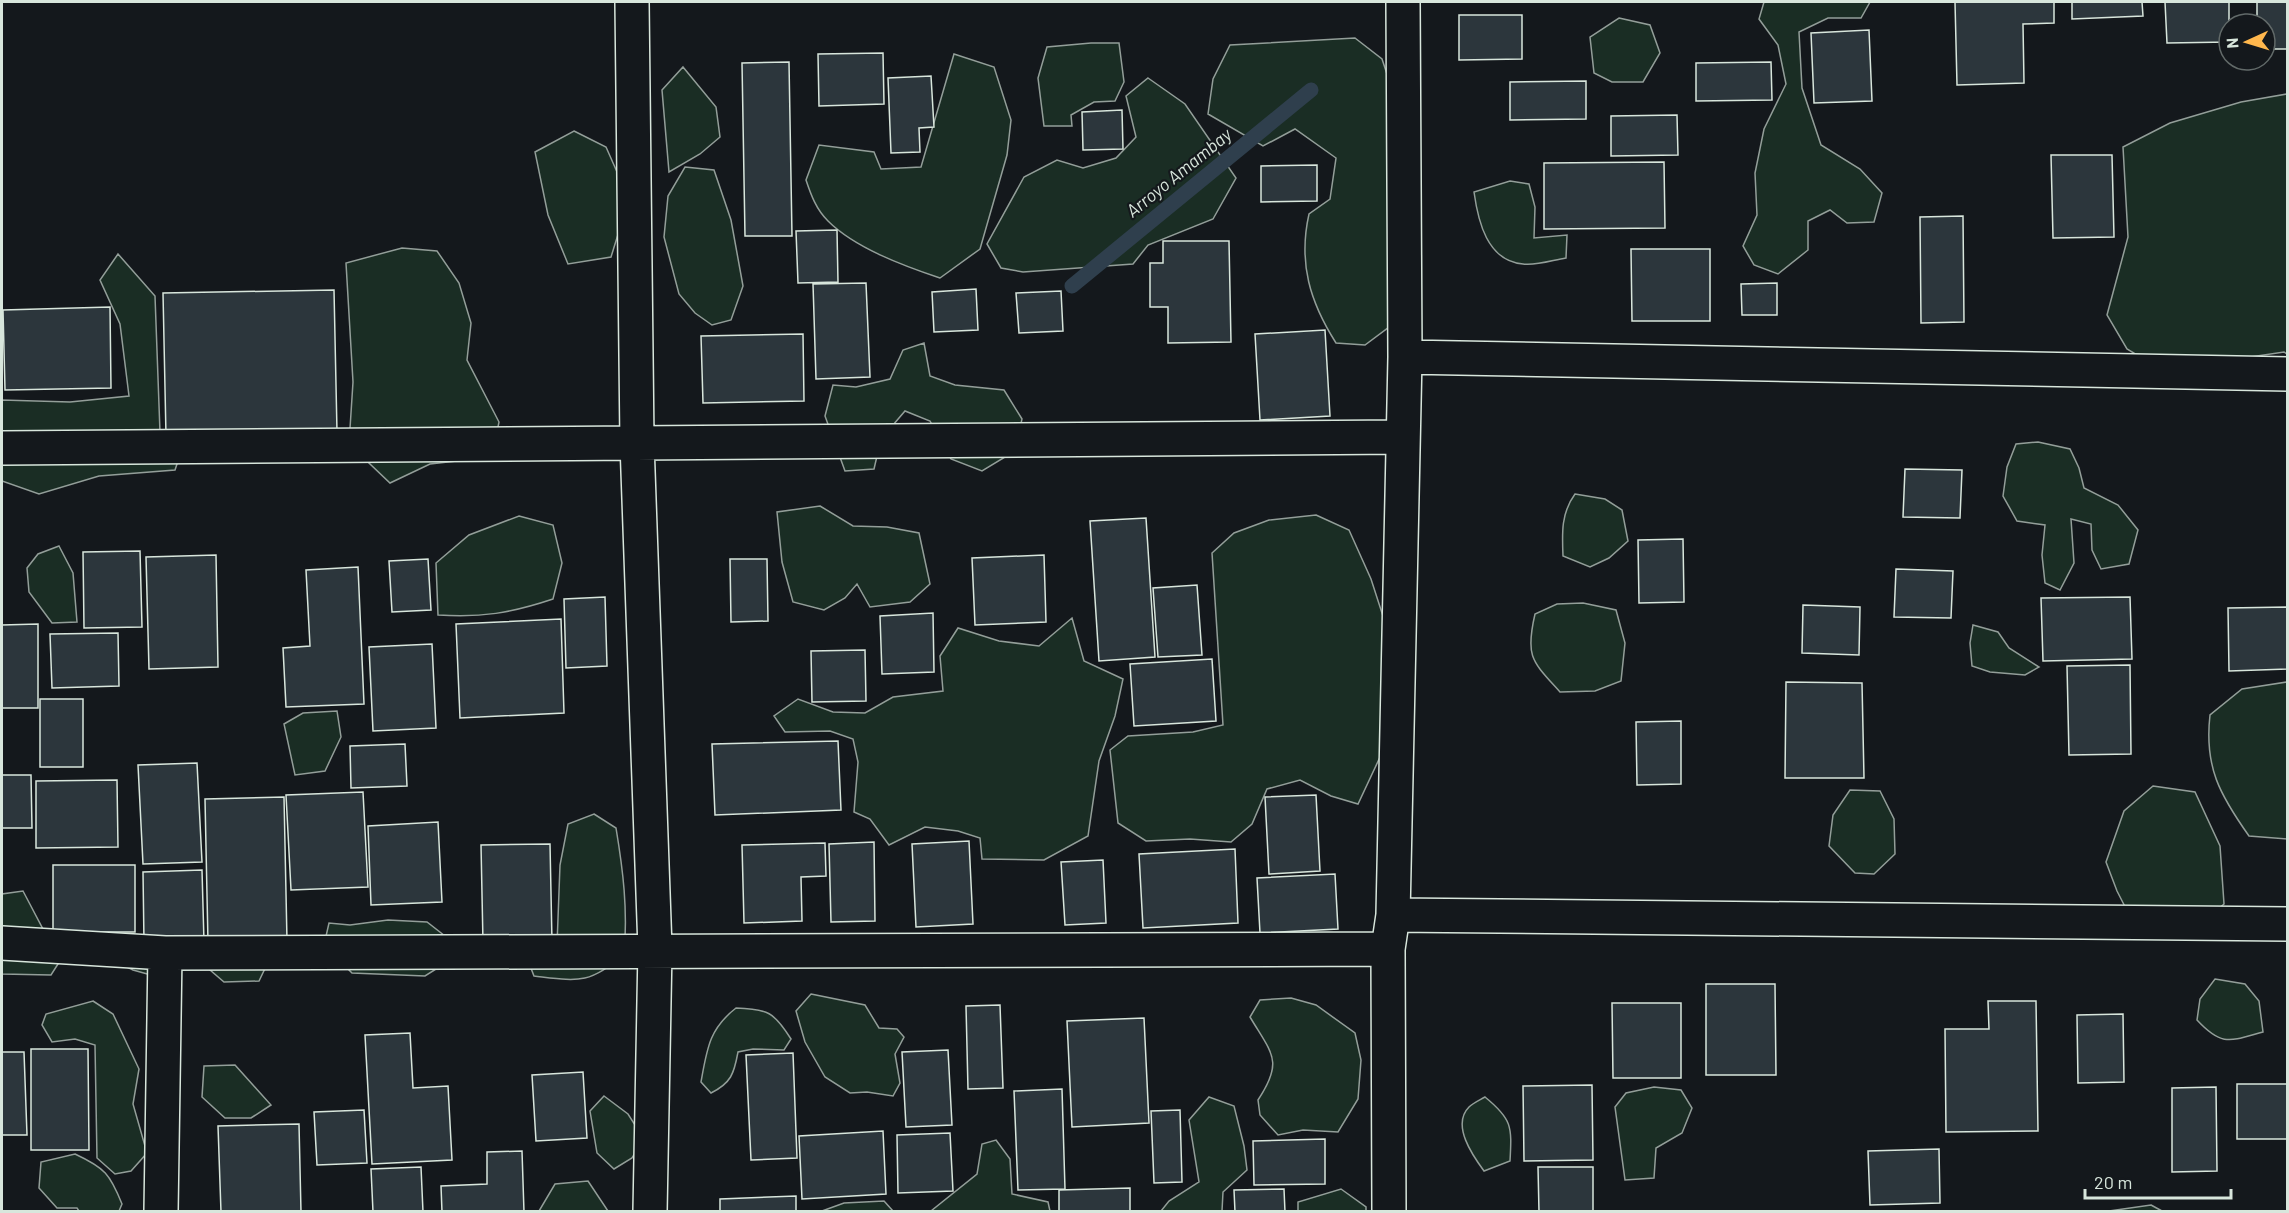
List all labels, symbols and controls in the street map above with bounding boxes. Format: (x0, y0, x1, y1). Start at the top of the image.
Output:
north arrow (2217, 12, 2277, 72)
text: N (2222, 37, 2241, 49)
water label: Arroyo Amambay (1121, 122, 1236, 221)
scale bar (2085, 1162, 2230, 1200)
text: 20 m (2094, 1171, 2132, 1193)

